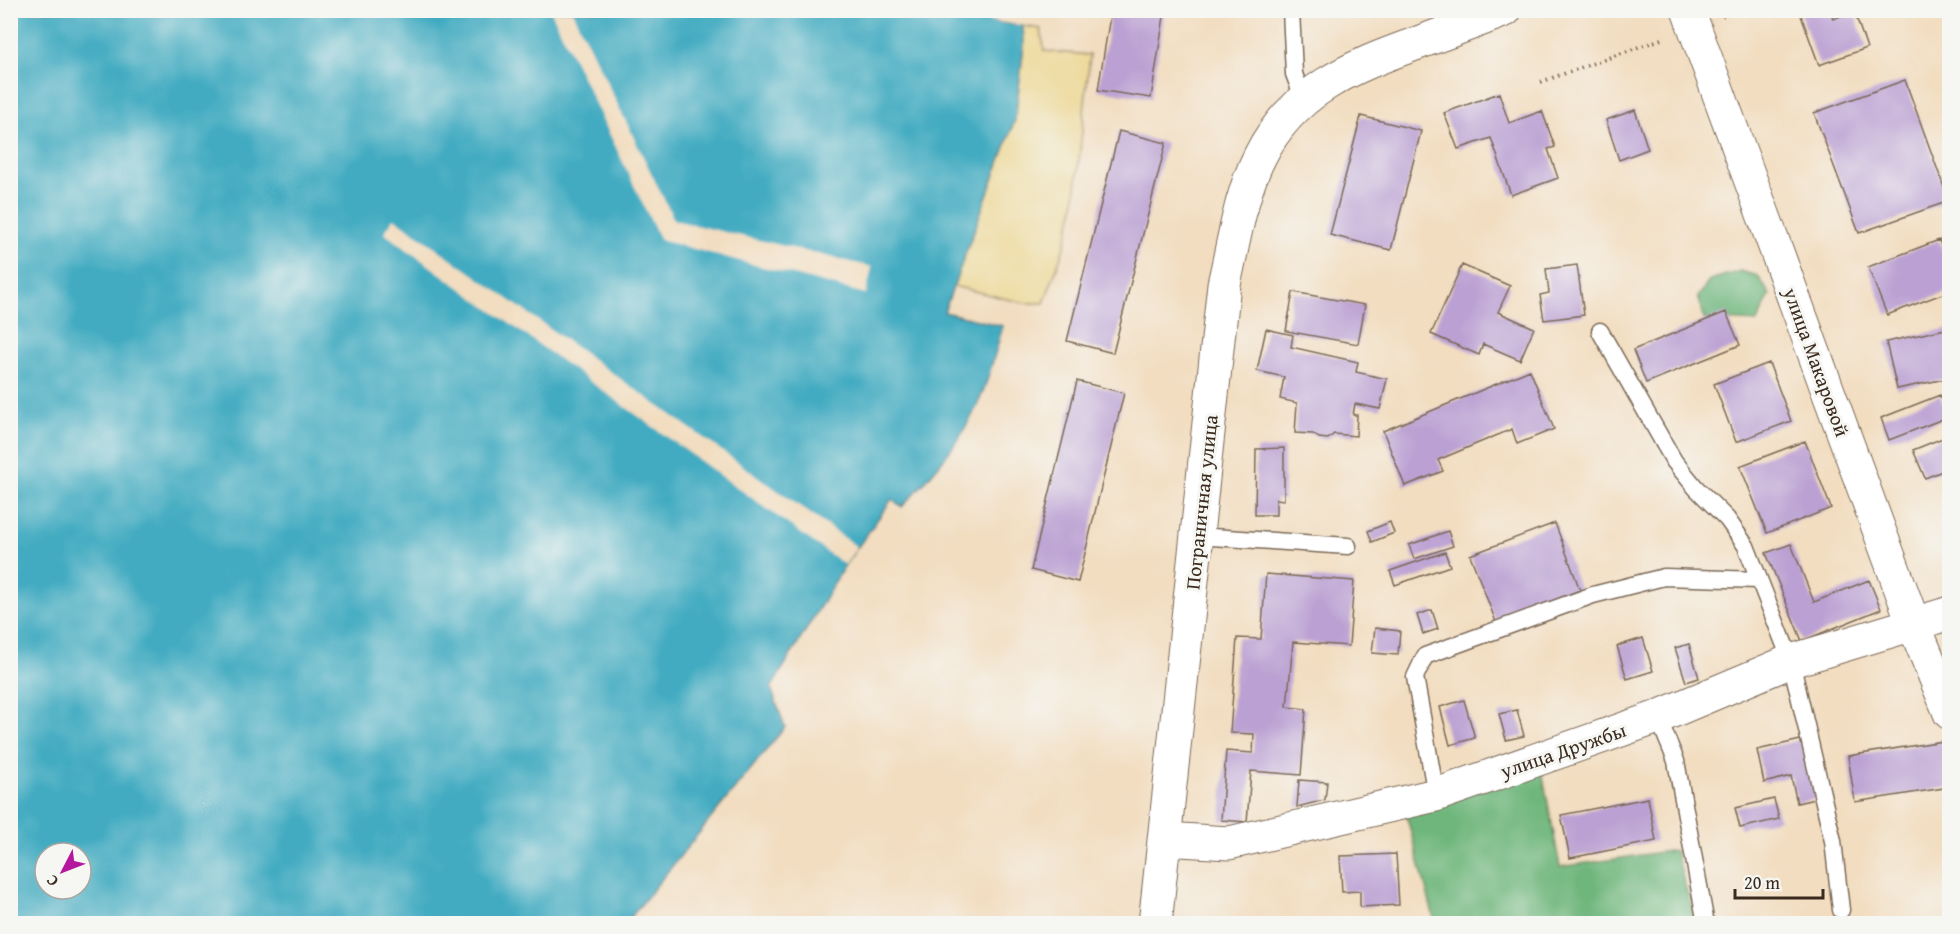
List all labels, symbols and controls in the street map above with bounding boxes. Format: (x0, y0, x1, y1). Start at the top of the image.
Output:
street label: улица Макаровой (1776, 283, 1857, 441)
street label: Пограничная улица (1177, 413, 1225, 591)
street label: улица Дружбы (1495, 715, 1630, 785)
north arrow (33, 841, 93, 901)
scale bar (1735, 862, 1824, 900)
text: 20 m (1744, 869, 1780, 896)
text: С (40, 870, 64, 892)

